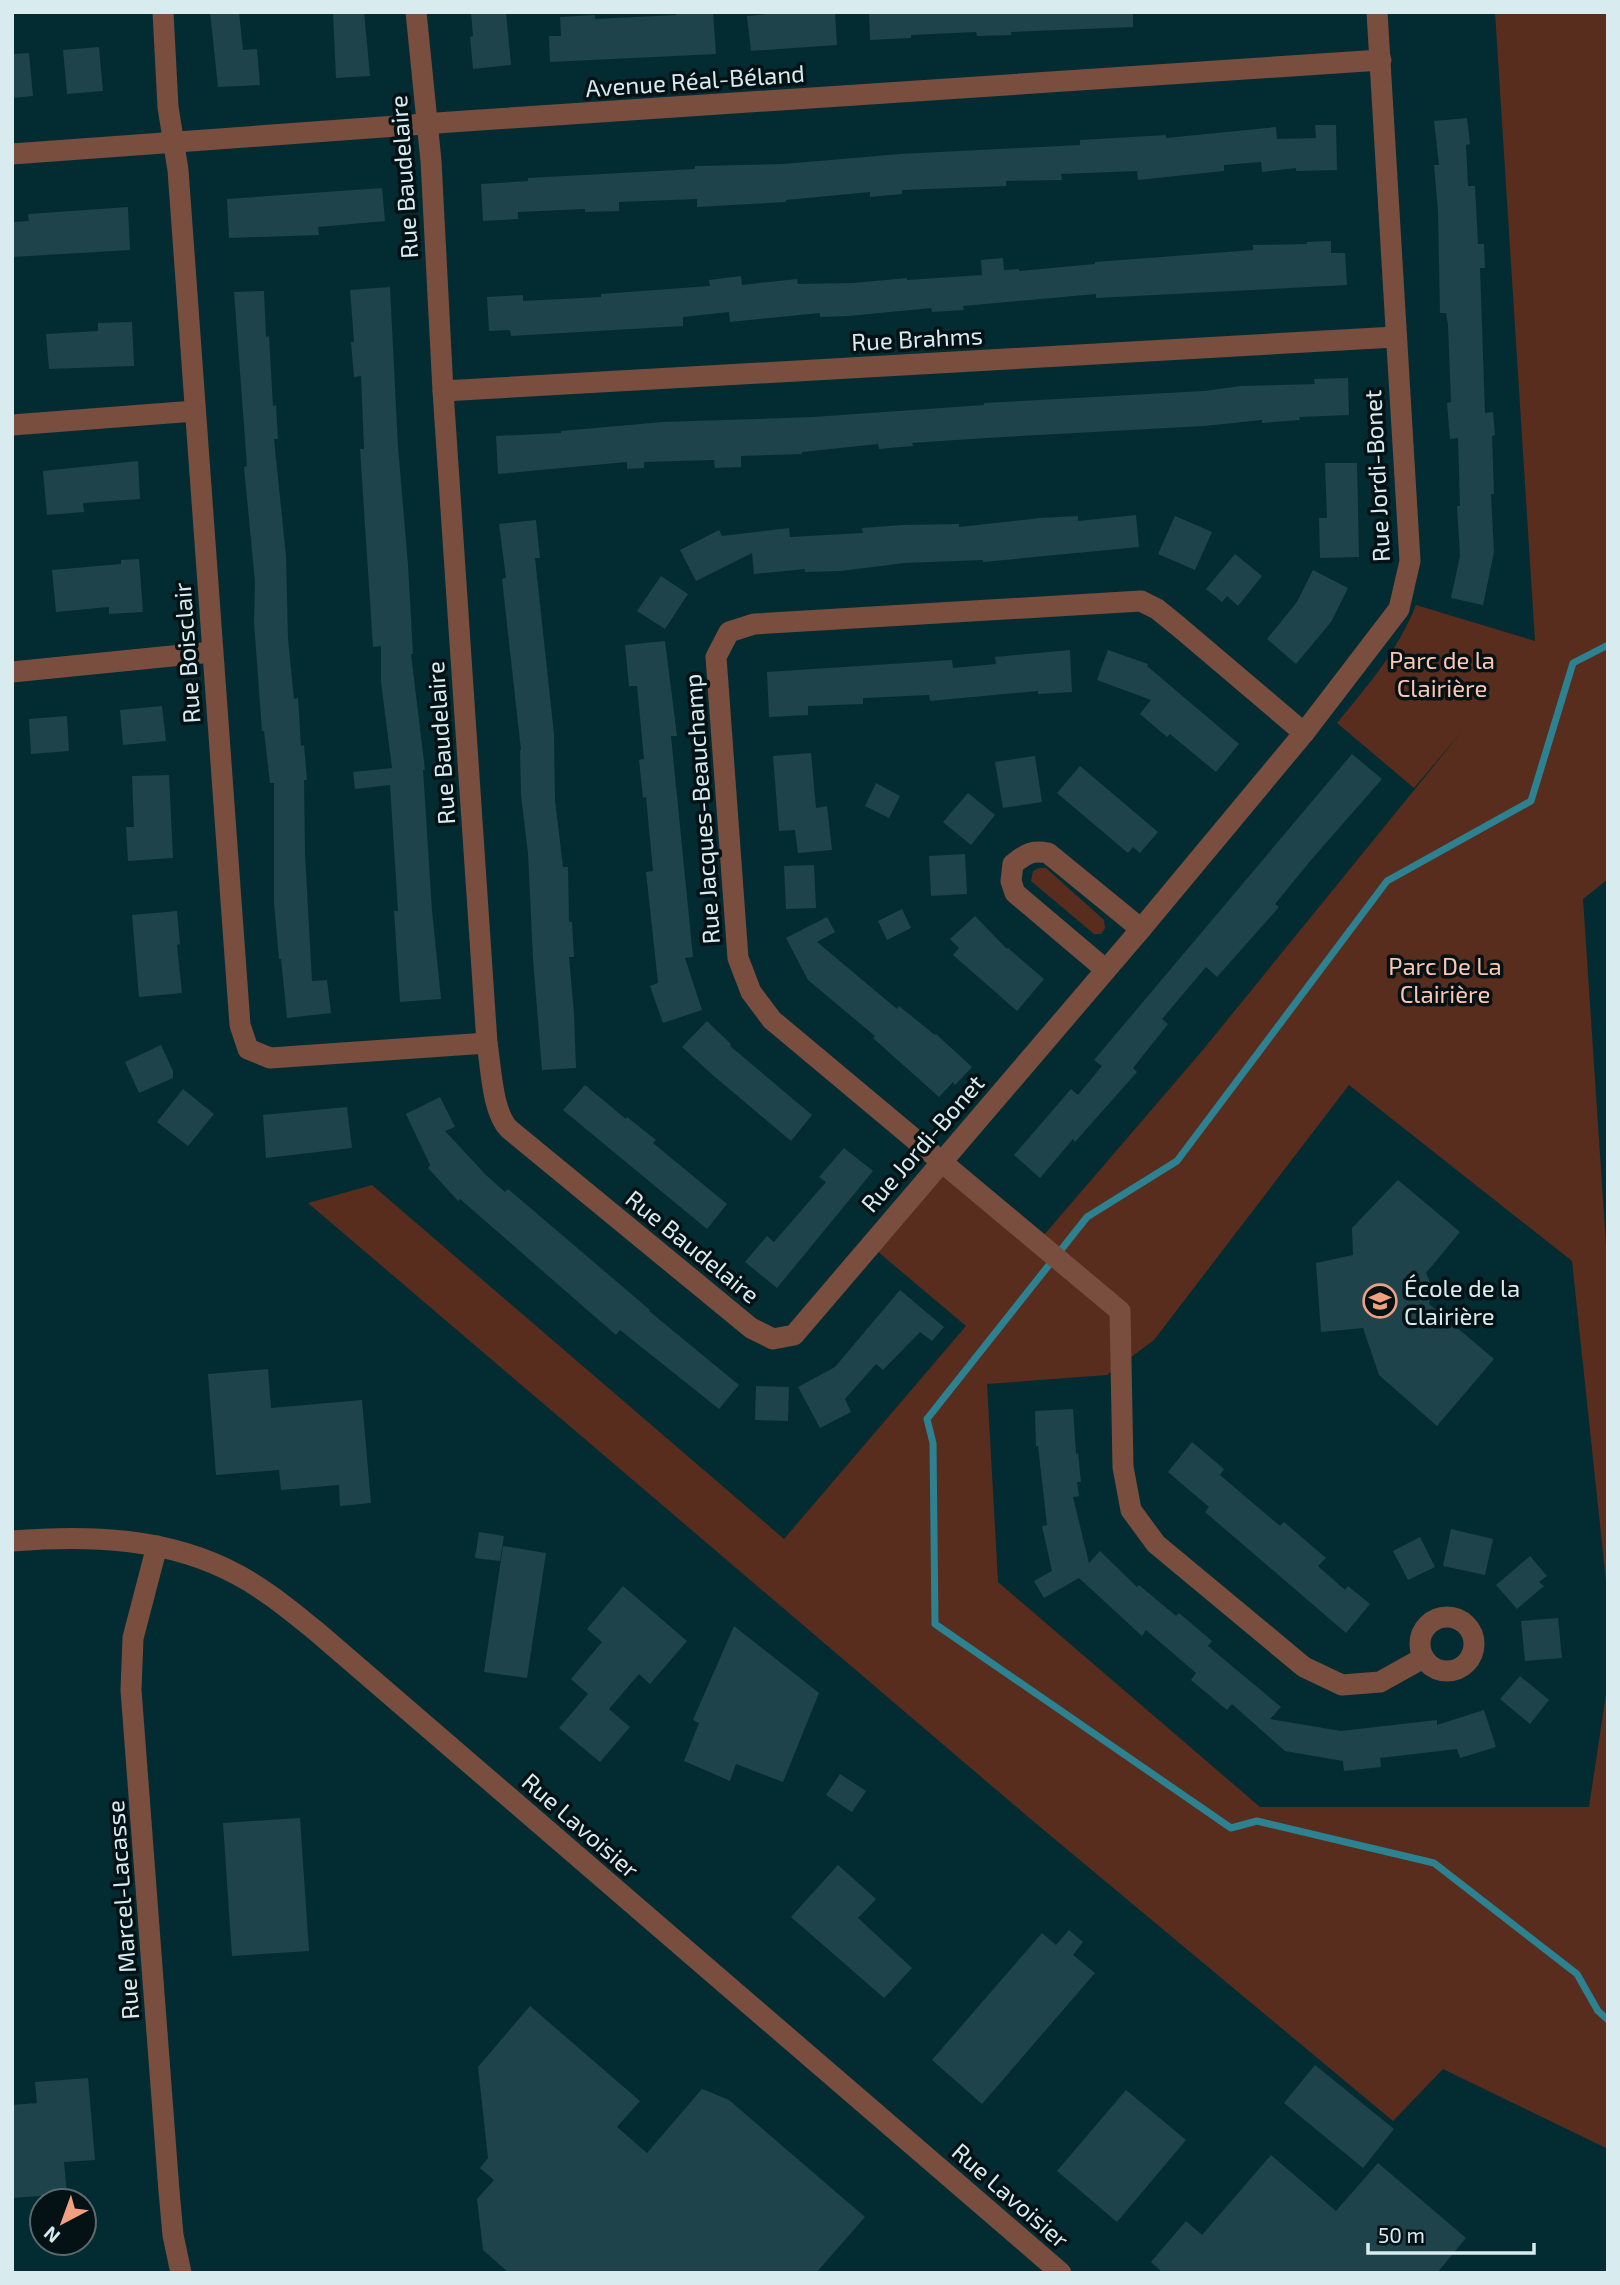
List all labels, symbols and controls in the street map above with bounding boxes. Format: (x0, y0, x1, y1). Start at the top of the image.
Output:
street label: Avenue Réal-Béland (584, 58, 806, 102)
street label: Rue Baudelaire (383, 94, 423, 260)
street label: Rue Brahms (851, 320, 983, 356)
street label: Rue Jordi-Bonet (1357, 389, 1395, 563)
street label: Rue Boisclair (167, 581, 205, 724)
park label: Parc de la Clairière (1389, 645, 1495, 702)
street label: Rue Baudelaire (420, 660, 460, 826)
street label: Rue Jacques-Beauchamp (677, 673, 725, 945)
park label: Parc De La Clairière (1388, 951, 1502, 1008)
street label: Rue Jordi-Bonet (854, 1068, 990, 1218)
street label: Rue Baudelaire (620, 1183, 766, 1309)
place label: École de la Clairière (1404, 1273, 1520, 1330)
school or university icon: École de la Clairière (1361, 1282, 1399, 1320)
street label: Rue Lavoisier (517, 1766, 646, 1884)
street label: Rue Marcel-Lacasse (100, 1799, 144, 2021)
street label: Rue Lavoisier (947, 2136, 1076, 2254)
north arrow (28, 2187, 98, 2257)
scale bar (1368, 2212, 1534, 2256)
text: N (39, 2222, 64, 2248)
text: 50 m (1378, 2222, 1425, 2247)

